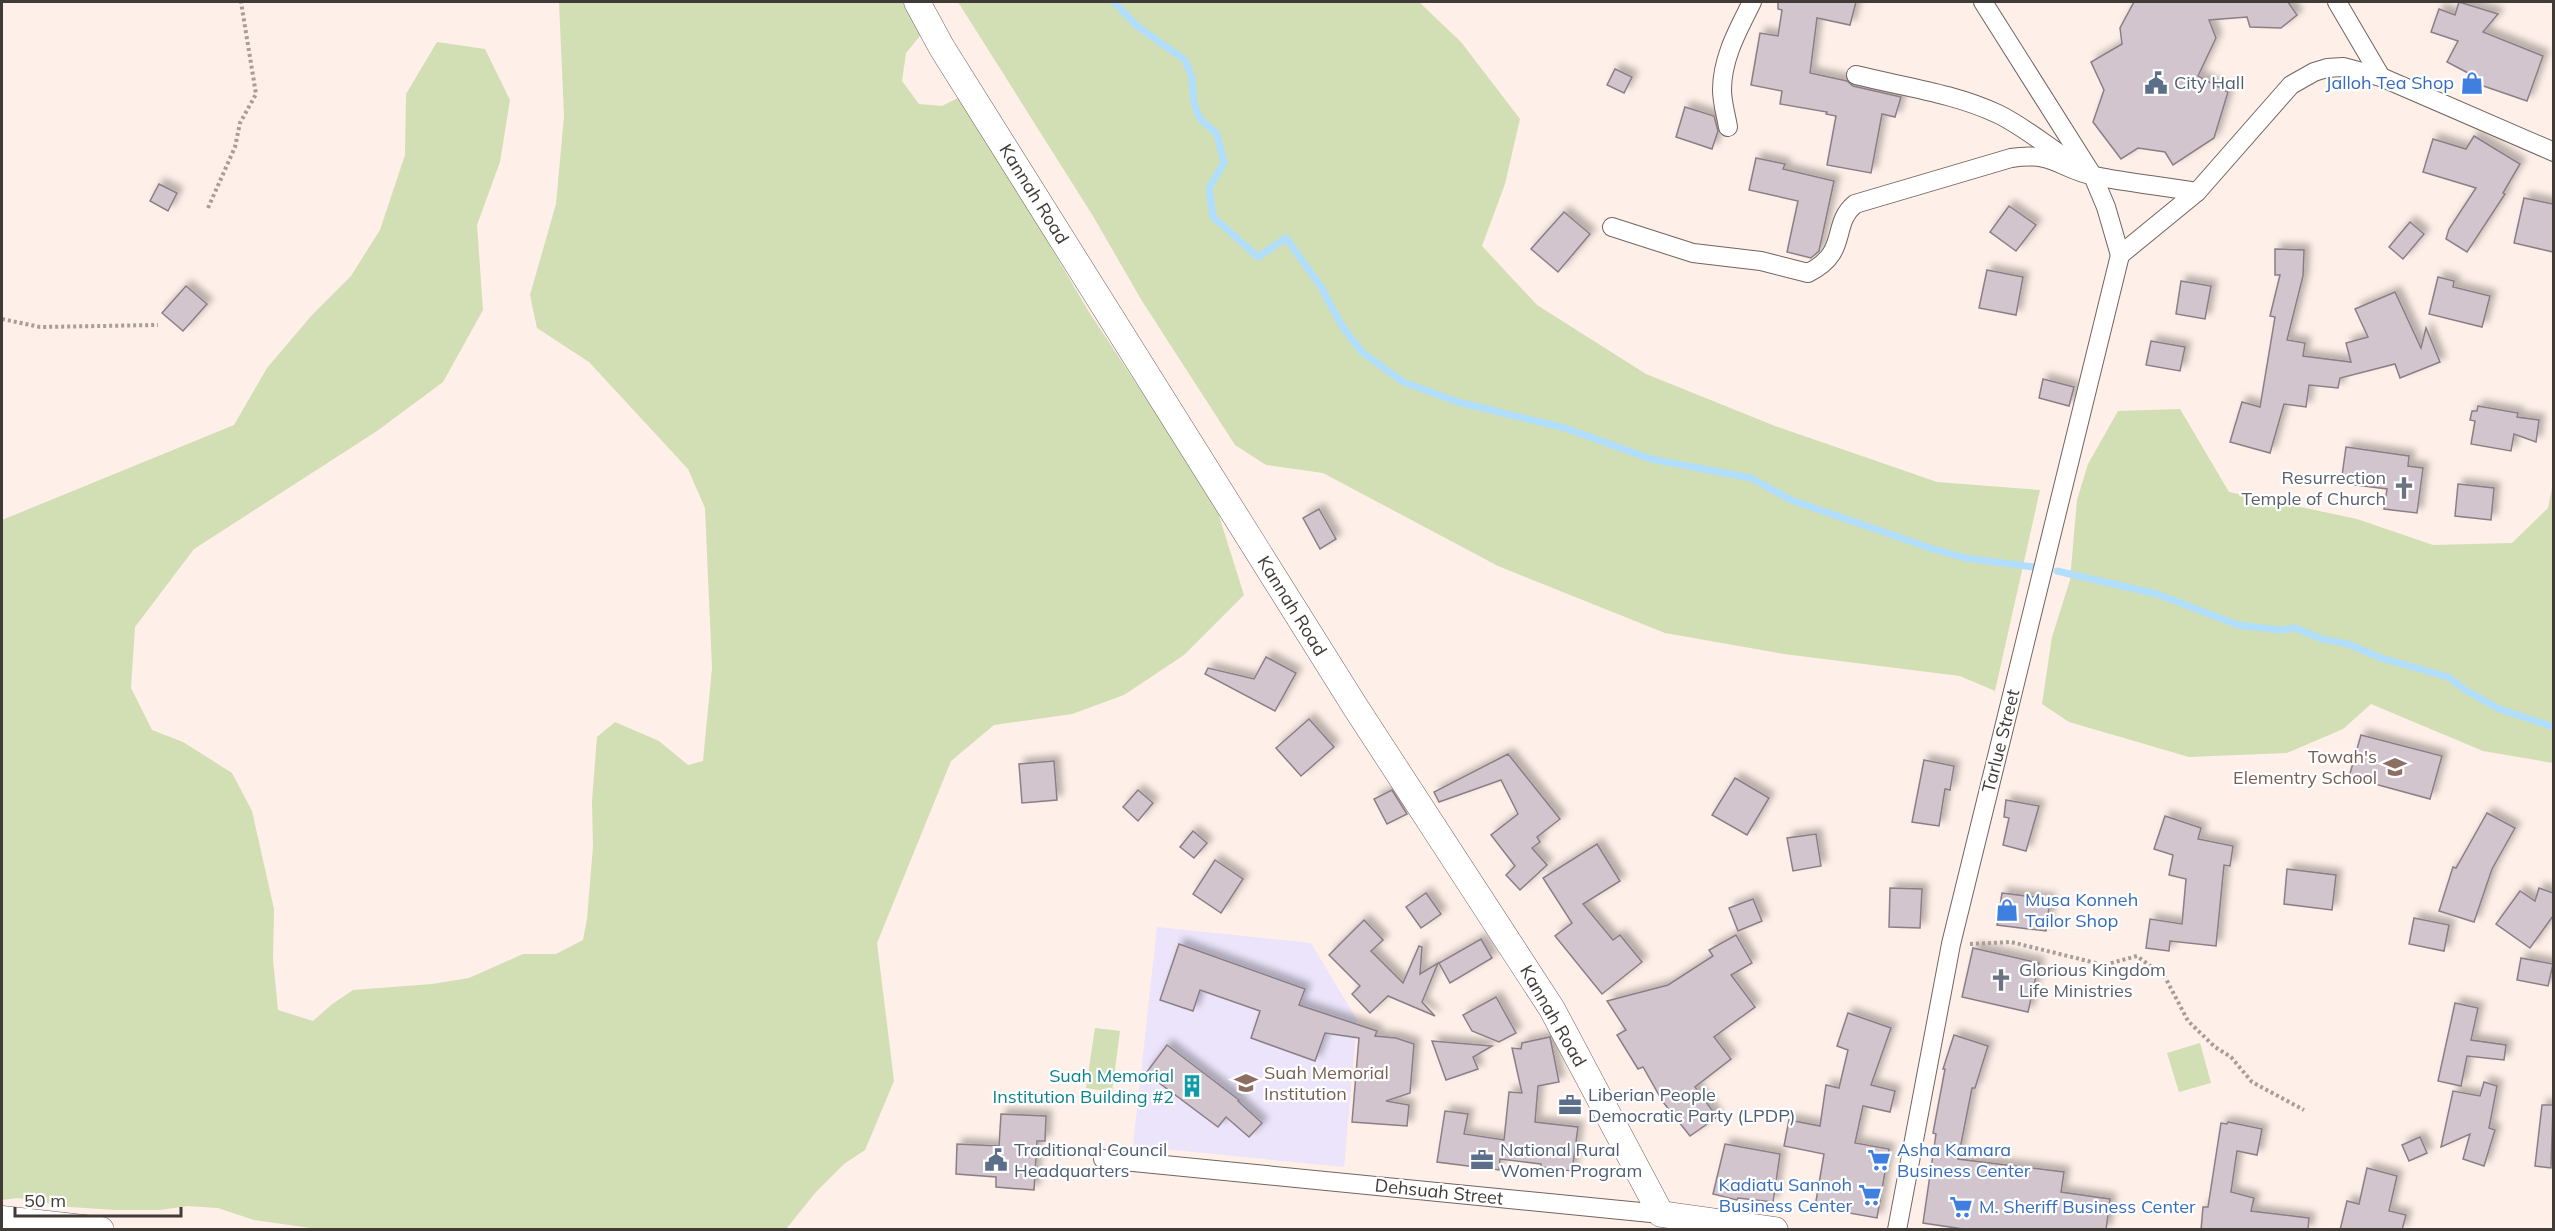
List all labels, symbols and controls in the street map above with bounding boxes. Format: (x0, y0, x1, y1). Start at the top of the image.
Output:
public building icon: City Hall (2143, 70, 2169, 96)
shop icon: Jalloh Tea Shop (2459, 70, 2485, 96)
place label: City Hall (2174, 71, 2244, 94)
place label: Jalloh Tea Shop (2326, 71, 2454, 94)
street label: Kannah Road (995, 140, 1074, 248)
place label: Resurrection Temple of Church (2241, 466, 2386, 510)
church icon: Resurrection Temple of Church (2391, 475, 2417, 501)
street label: Kannah Road (1253, 552, 1332, 660)
street label: Tarlue Street (1977, 687, 2024, 795)
place label: Towah's Elementry School (2233, 745, 2377, 789)
school or university icon: Towah's Elementry School (2382, 754, 2408, 780)
place label: Musa Konneh Tailor Shop (2025, 888, 2138, 932)
shop icon: Musa Konneh Tailor Shop (1994, 897, 2020, 923)
place label: Glorious Kingdom Life Ministries (2019, 958, 2166, 1002)
street label: Kannah Road (1515, 961, 1592, 1071)
church icon: Glorious Kingdom Life Ministries (1988, 967, 2014, 993)
place label: Suah Memorial Institution (1264, 1061, 1389, 1105)
place label: Suah Memorial Institution Building #2 (993, 1064, 1174, 1108)
school or university icon: Suah Memorial Institution (1233, 1070, 1259, 1096)
building icon: Suah Memorial Institution Building #2 (1179, 1073, 1205, 1099)
place label: Liberian People Democratic Party (LPDP) (1588, 1083, 1795, 1127)
office icon: Liberian People Democratic Party (LPDP) (1557, 1092, 1583, 1118)
place label: Traditional Council Headquarters (1014, 1138, 1167, 1182)
place label: National Rural Women Program (1500, 1138, 1642, 1182)
place label: Asha Kamara Business Center (1897, 1138, 2031, 1182)
public building icon: Traditional Council Headquarters (983, 1147, 1009, 1173)
office icon: National Rural Women Program (1469, 1147, 1495, 1173)
supermarket icon: Asha Kamara Business Center (1866, 1147, 1892, 1173)
street label: Dehsuah Street (1374, 1173, 1504, 1210)
place label: Kadiatu Sannoh Business Center (1719, 1173, 1852, 1217)
scale bar (15, 1180, 182, 1218)
supermarket icon: Kadiatu Sannoh Business Center (1857, 1182, 1883, 1208)
text: 50 m (24, 1189, 66, 1212)
supermarket icon: M. Sheriff Business Center (1948, 1194, 1974, 1220)
place label: M. Sheriff Business Center (1979, 1195, 2196, 1218)

